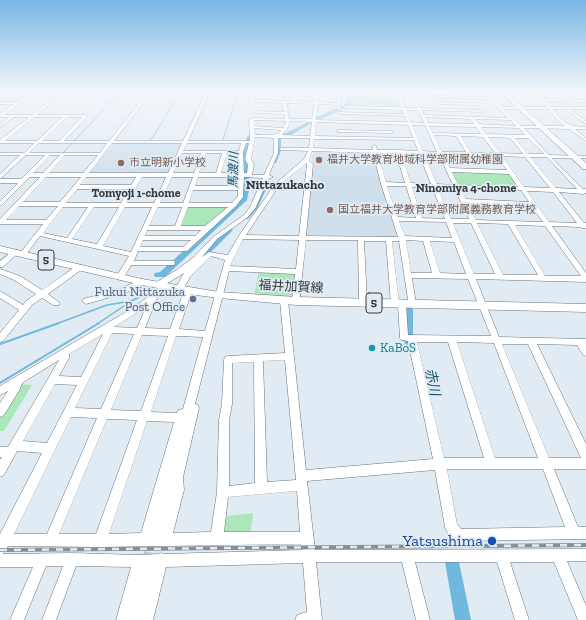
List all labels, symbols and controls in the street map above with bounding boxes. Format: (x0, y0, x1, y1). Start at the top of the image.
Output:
water label: 馬渡川 (226, 152, 242, 188)
place label: 福井大学教育地域科学部附属幼稚園 (327, 153, 503, 167)
marker: 福井大学教育地域科学部附属幼稚園 (314, 155, 324, 165)
place label: 市立明新小学校 (129, 156, 206, 170)
marker: 市立明新小学校 (116, 158, 126, 168)
district label: Nittazukacho (246, 177, 324, 193)
district label: Ninomiya 4-chome (416, 182, 516, 196)
district label: Tomyoji 1-chome (91, 187, 181, 201)
place label: 国立福井大学教育学部附属義務教育学校 (338, 203, 536, 217)
marker: 国立福井大学教育学部附属義務教育学校 (325, 205, 335, 215)
road number: 5 (38, 250, 54, 270)
street label: 福井加賀線 (258, 278, 324, 296)
place label: Fukui Nittazuka Post Office (95, 284, 185, 315)
road number: 5 (366, 293, 382, 313)
marker: Fukui Nittazuka Post Office (188, 294, 198, 304)
place label: KaBoS (380, 340, 416, 356)
marker: KaBoS (367, 343, 377, 353)
water label: 赤川 (421, 367, 443, 397)
place label: Yatsushima (403, 531, 483, 551)
marker: Yatsushima (486, 535, 498, 547)

